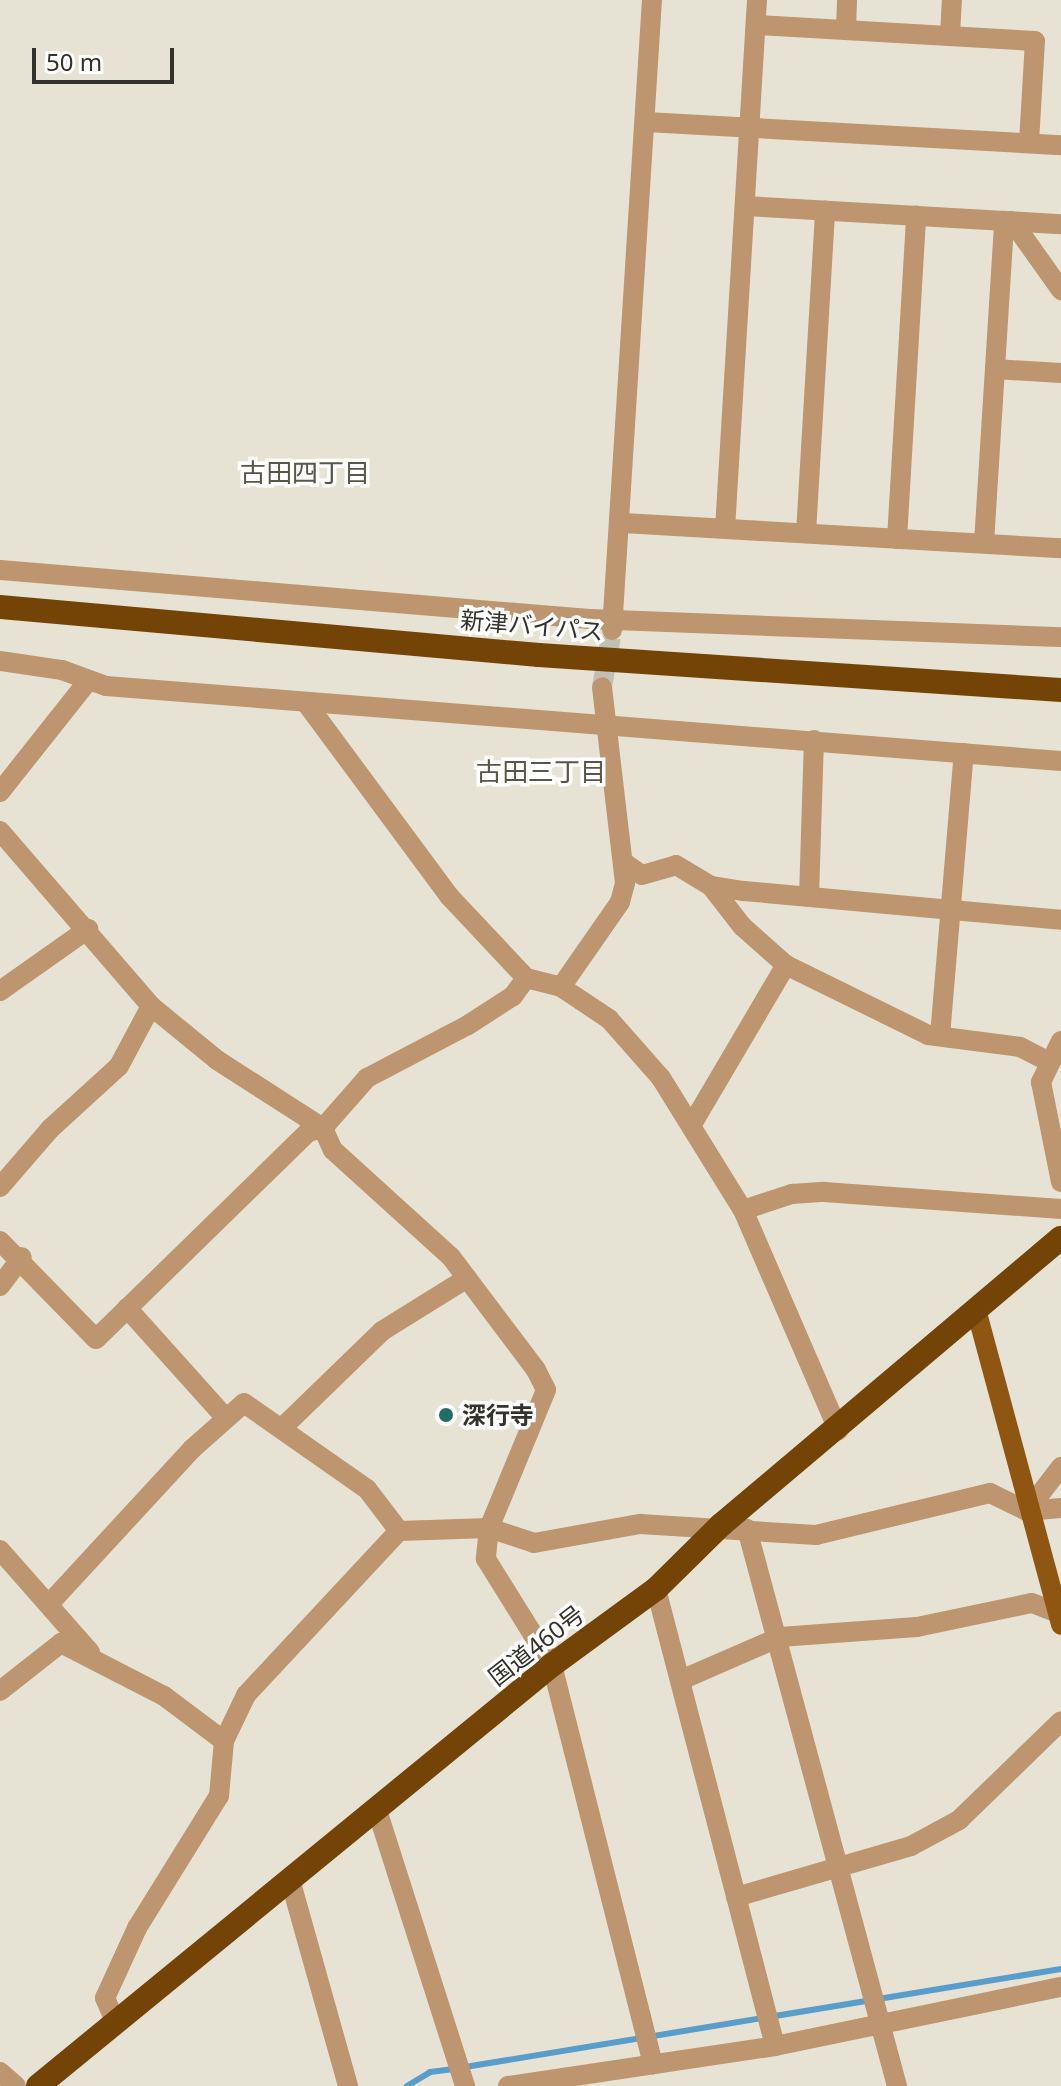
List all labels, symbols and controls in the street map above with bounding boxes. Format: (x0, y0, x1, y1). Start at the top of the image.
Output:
scale bar (36, 32, 178, 82)
text: 50 m (46, 45, 102, 78)
district label: 古田四丁目 (240, 457, 370, 489)
street label: 新津バイパス (459, 604, 605, 646)
district label: 古田三丁目 (476, 756, 606, 788)
place label: 深行寺 (462, 1401, 534, 1429)
marker: 深行寺 (437, 1406, 455, 1424)
street label: 国道460号 (483, 1599, 589, 1691)

